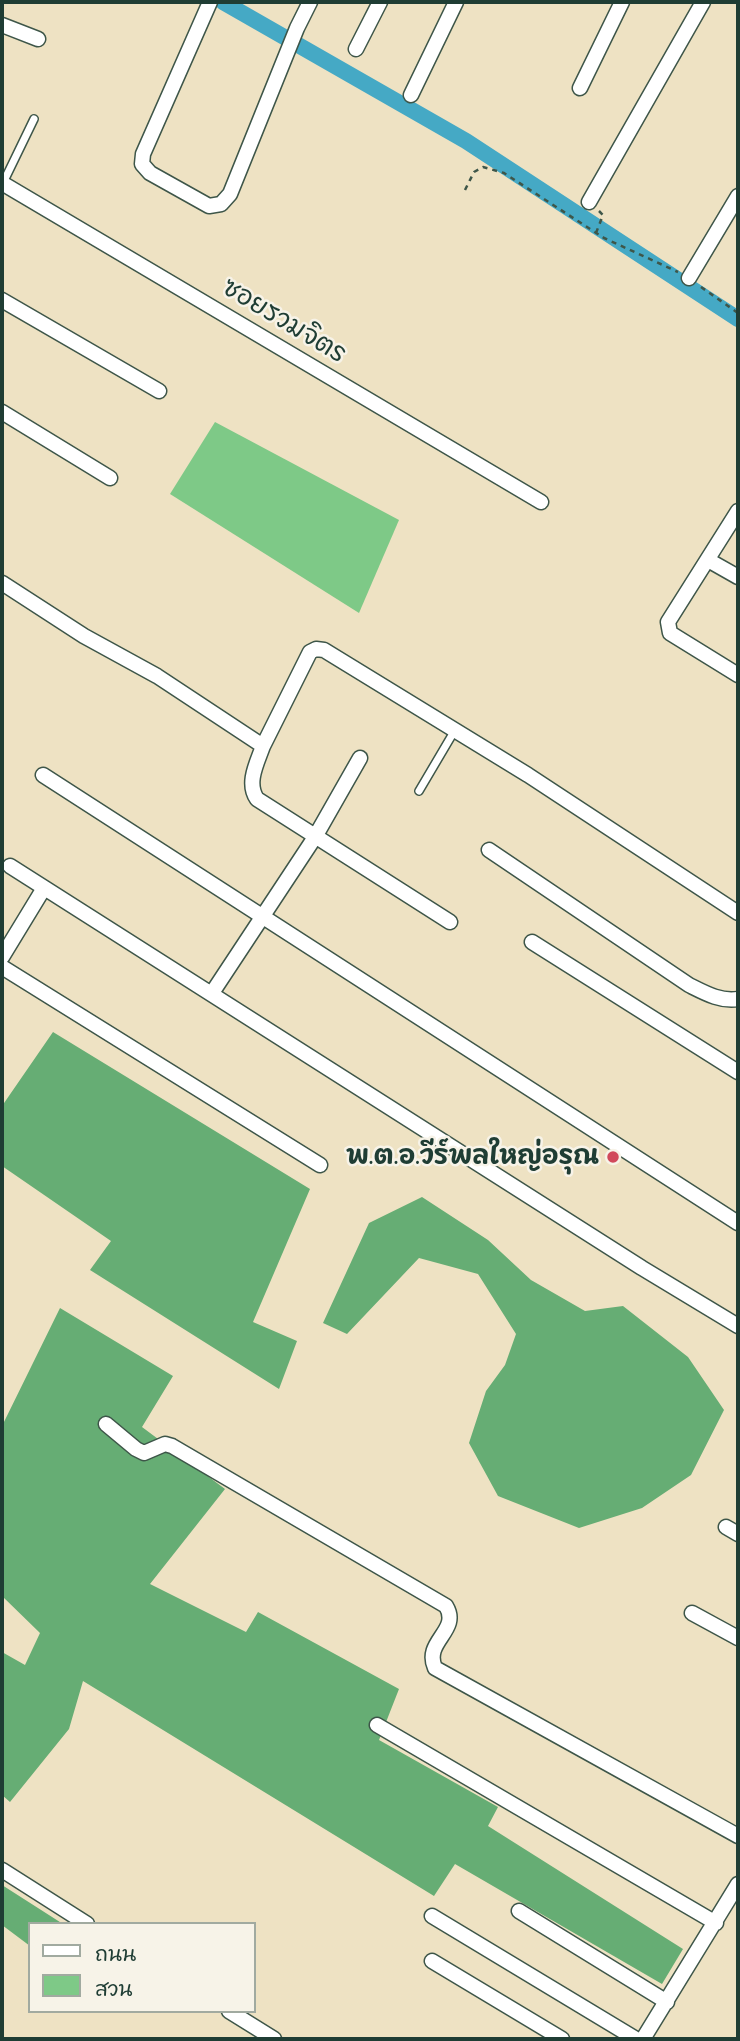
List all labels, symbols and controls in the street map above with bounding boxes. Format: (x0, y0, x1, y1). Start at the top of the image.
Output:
street label: ซอยรวมจิตร (216, 272, 352, 370)
place label: พ.ต.อ.วีร์พลใหญ่อรุณ (346, 1141, 599, 1173)
marker: พ.ต.อ.วีร์พลใหญ่อรุณ (605, 1149, 621, 1165)
legend (28, 1922, 256, 2013)
text: ถนน (95, 1942, 136, 1966)
text: สวน (95, 1977, 132, 2001)

